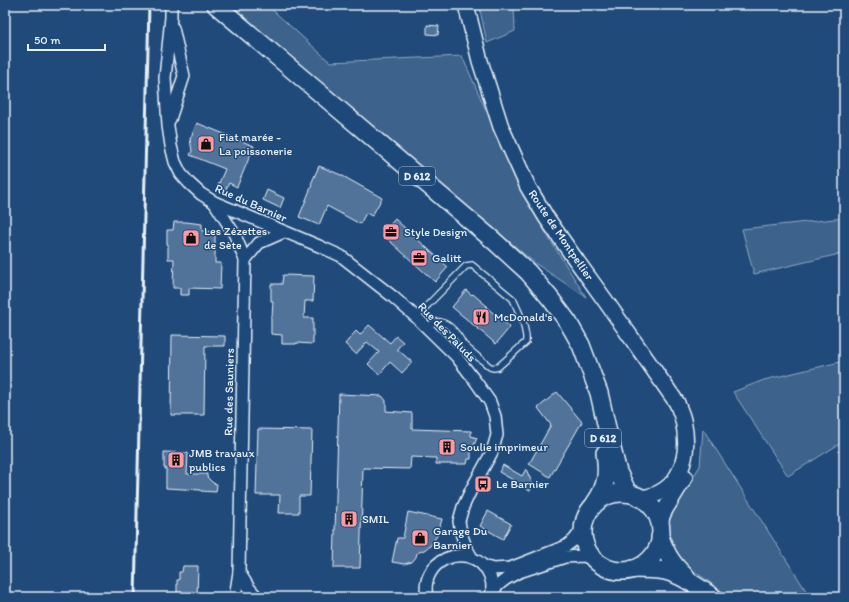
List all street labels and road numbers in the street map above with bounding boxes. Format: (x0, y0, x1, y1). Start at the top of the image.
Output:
road number: D 612 (399, 167, 435, 185)
street label: Rue du Barnier (213, 181, 289, 225)
street label: Route de Montpellier (525, 187, 597, 283)
street label: Rue des Paluds (415, 299, 479, 365)
street label: Rue des Sauniers (221, 348, 237, 436)
road number: D 612 (585, 429, 621, 447)

